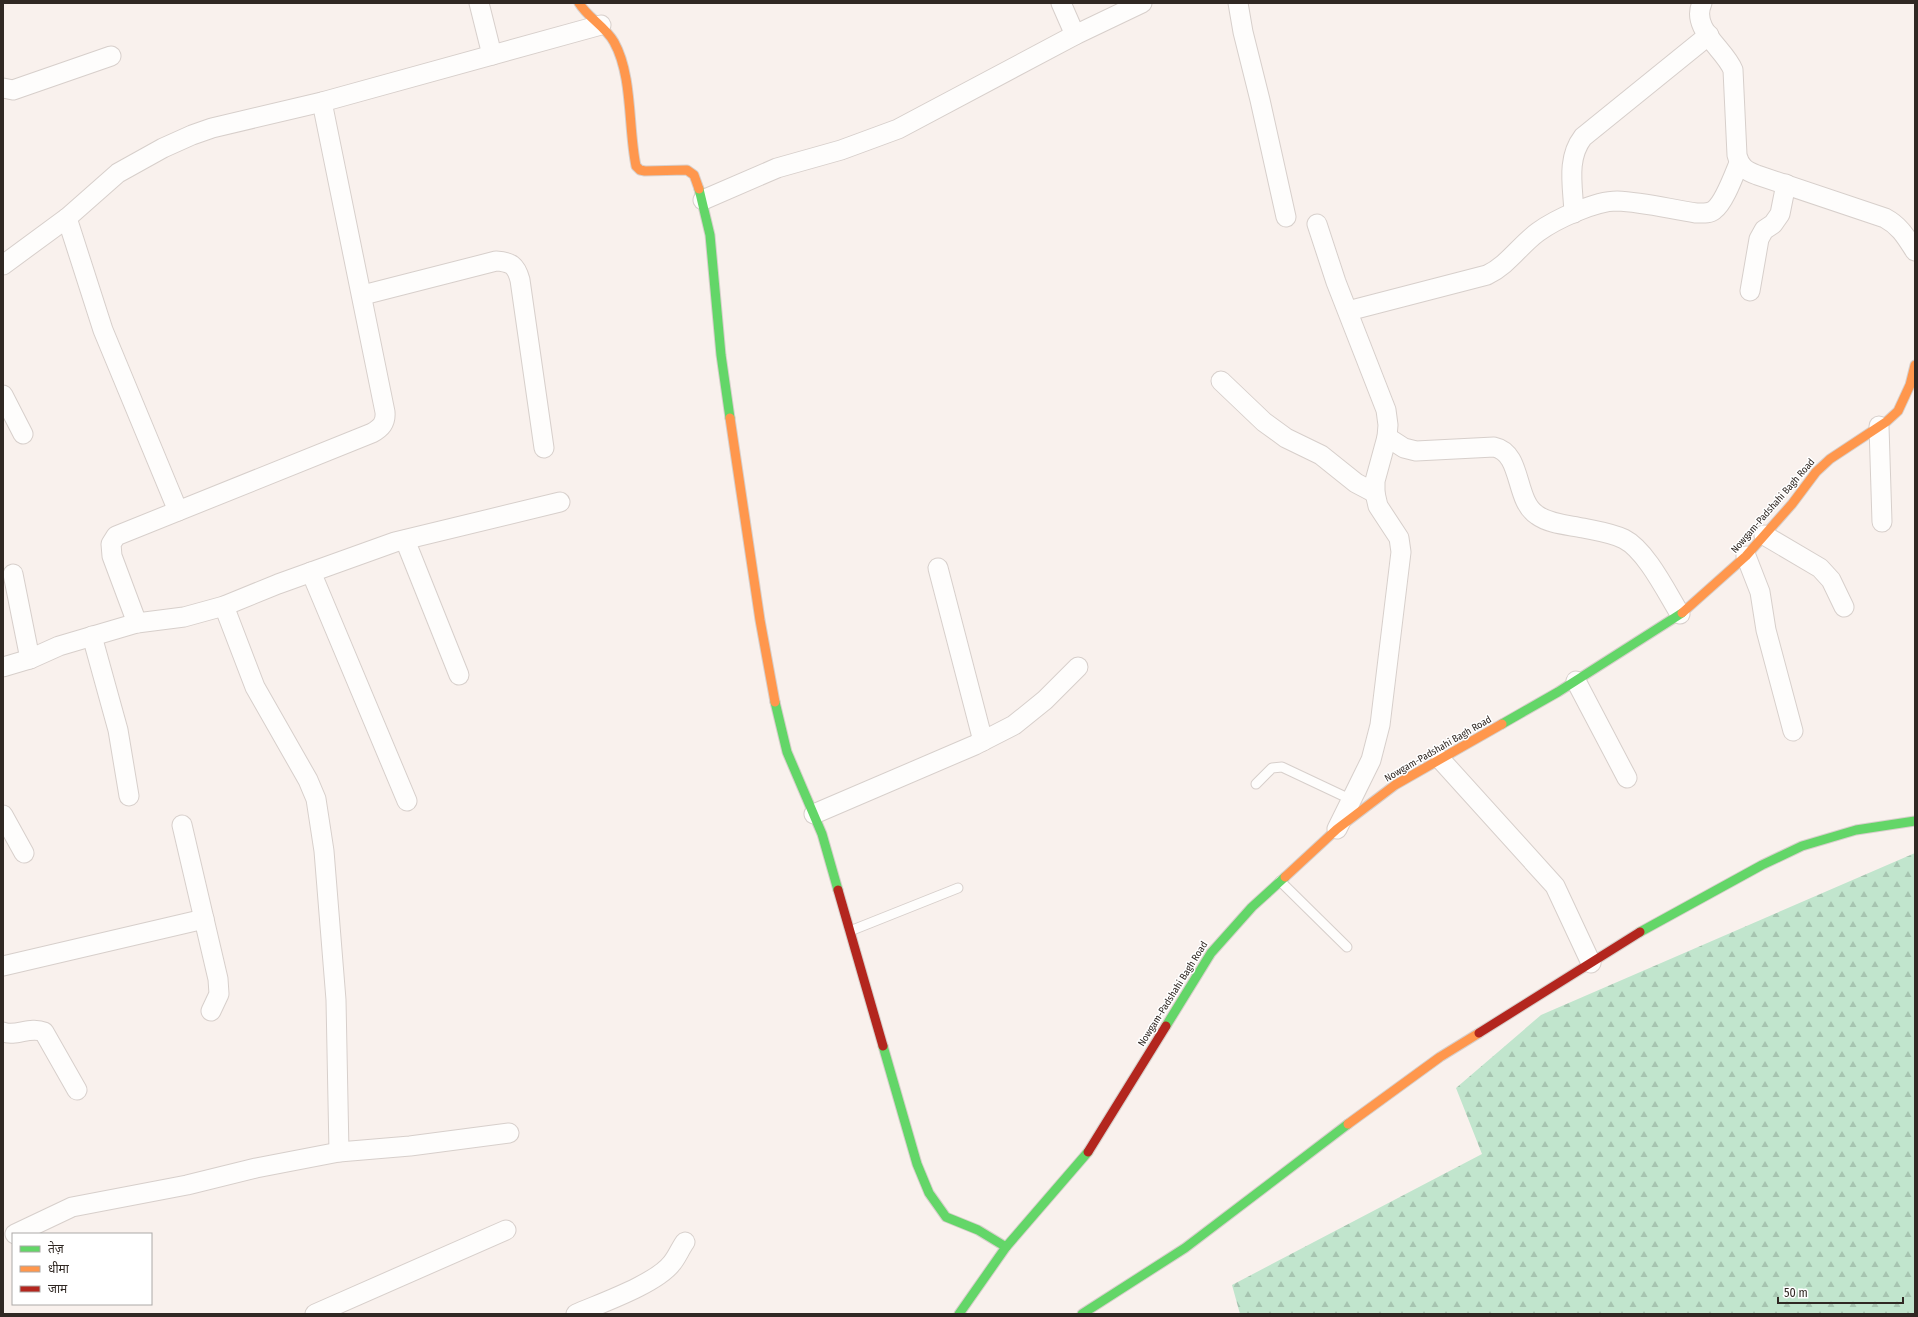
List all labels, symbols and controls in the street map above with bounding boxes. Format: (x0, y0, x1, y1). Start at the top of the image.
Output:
street label: Nowgam-Padshahi Bagh Road (1729, 456, 1817, 556)
street label: Nowgam-Padshahi Bagh Road (1382, 713, 1494, 785)
street label: Nowgam-Padshahi Bagh Road (1136, 939, 1210, 1049)
legend (12, 1233, 152, 1305)
text: तेज़ (48, 1241, 65, 1256)
text: धीमा (48, 1261, 70, 1276)
scale bar (1778, 1279, 1903, 1305)
text: जाम (48, 1282, 68, 1296)
text: 50 m (1784, 1286, 1808, 1300)

